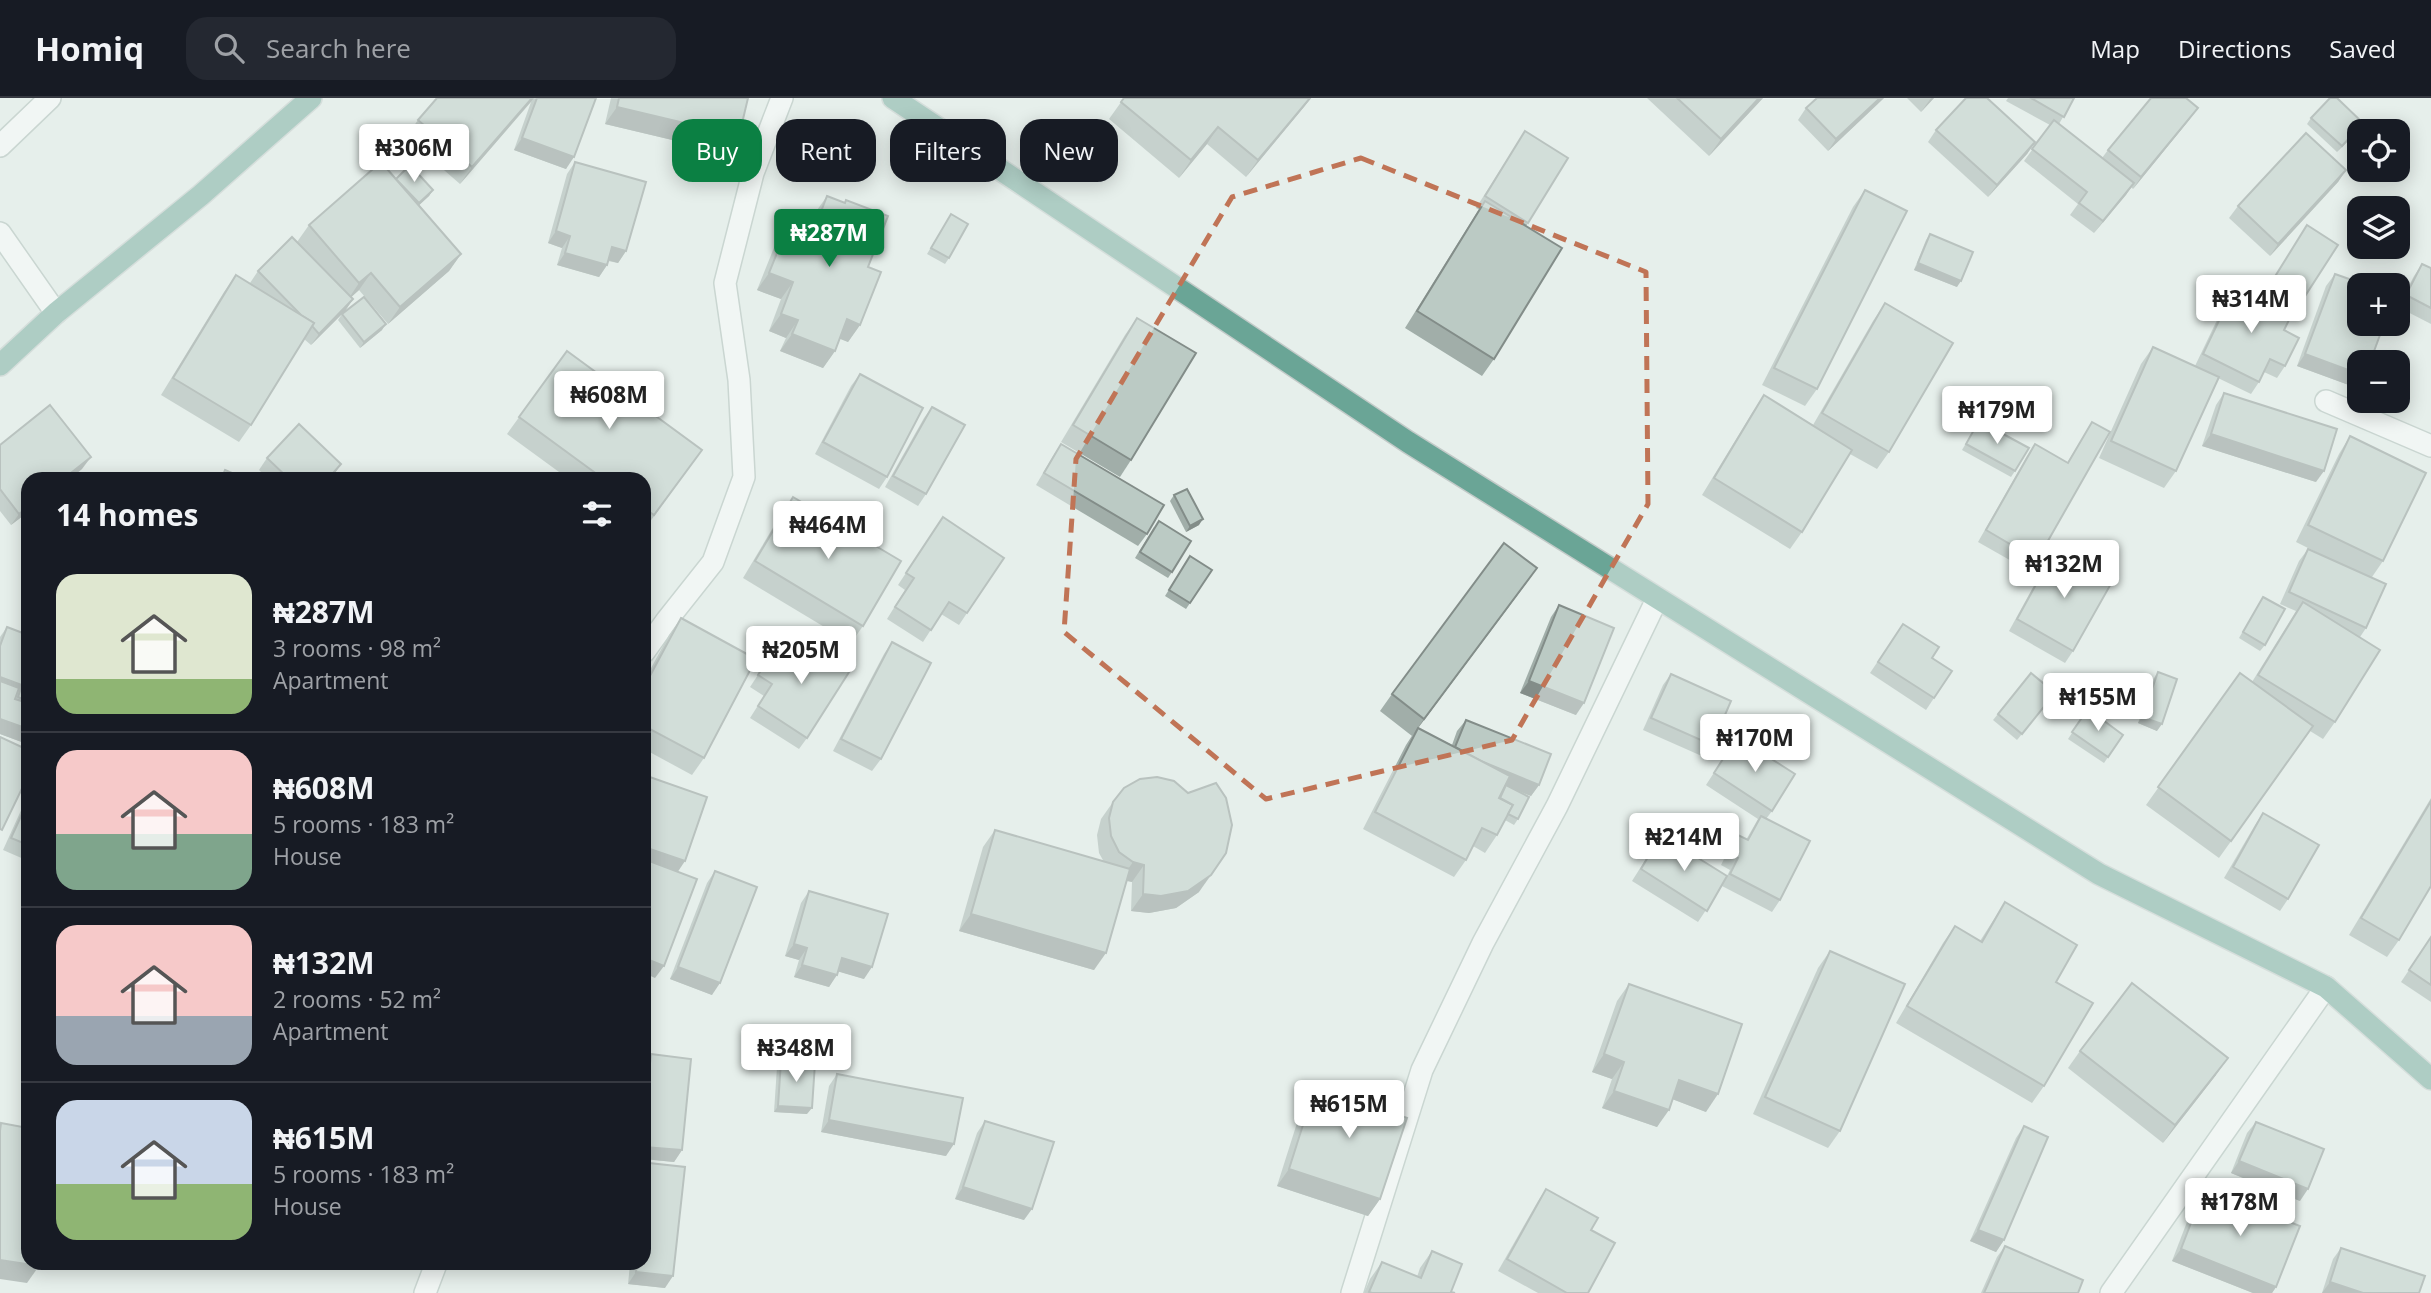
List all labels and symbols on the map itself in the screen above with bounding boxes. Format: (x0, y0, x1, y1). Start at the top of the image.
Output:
pin: ₦306M (365, 125, 463, 184)
pin: ₦287M (780, 209, 878, 269)
pin: ₦314M (2202, 275, 2300, 335)
pin: ₦608M (560, 372, 658, 431)
pin: ₦179M (1948, 386, 2046, 446)
pin: ₦464M (779, 502, 877, 561)
pin: ₦132M (2015, 540, 2113, 600)
pin: ₦205M (752, 626, 850, 686)
pin: ₦155M (2049, 674, 2147, 733)
pin: ₦170M (1706, 714, 1804, 774)
pin: ₦214M (1635, 814, 1733, 873)
pin: ₦348M (747, 1024, 845, 1084)
pin: ₦615M (1300, 1080, 1398, 1140)
pin: ₦178M (2191, 1178, 2289, 1238)

